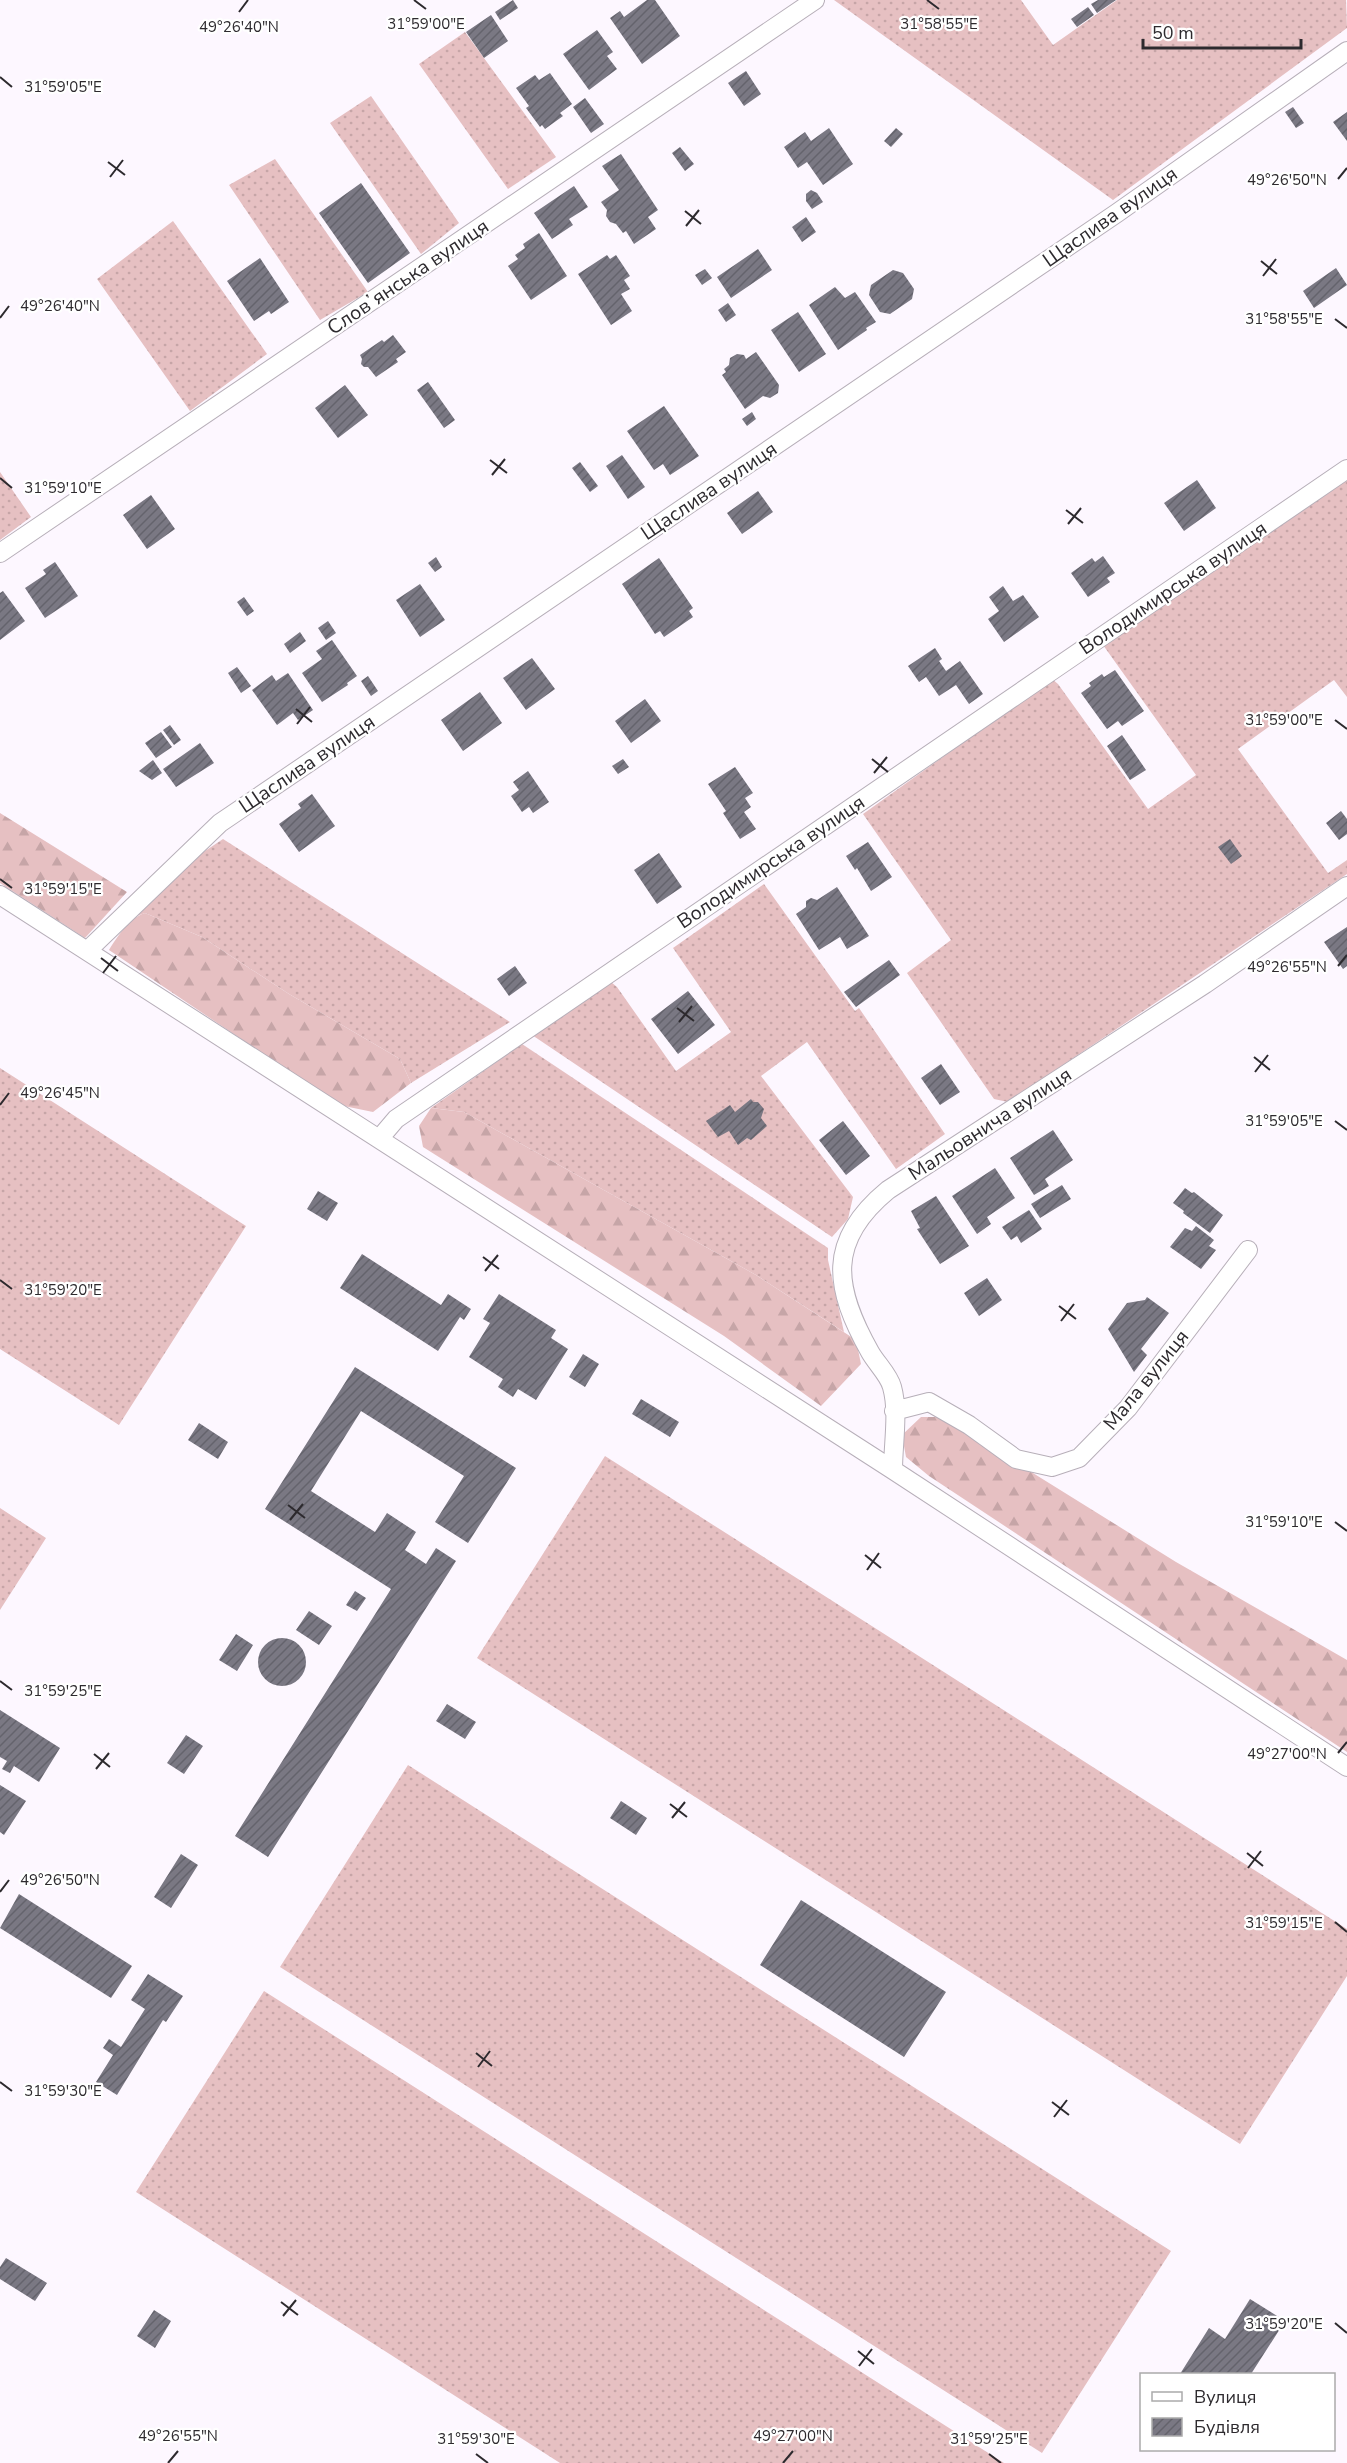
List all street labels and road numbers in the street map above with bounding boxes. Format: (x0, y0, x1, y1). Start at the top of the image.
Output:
street label: Щаслива вулиця (1037, 160, 1183, 274)
street label: Словʼянська вулиця (322, 213, 494, 341)
street label: Щаслива вулиця (636, 435, 782, 547)
street label: Володимирська вулиця (1074, 515, 1272, 661)
street label: Щаслива вулиця (234, 708, 380, 820)
street label: Володимирська вулиця (672, 789, 870, 935)
street label: Мальовнича вулиця (903, 1061, 1077, 1187)
street label: Мала вулиця (1097, 1324, 1195, 1436)

